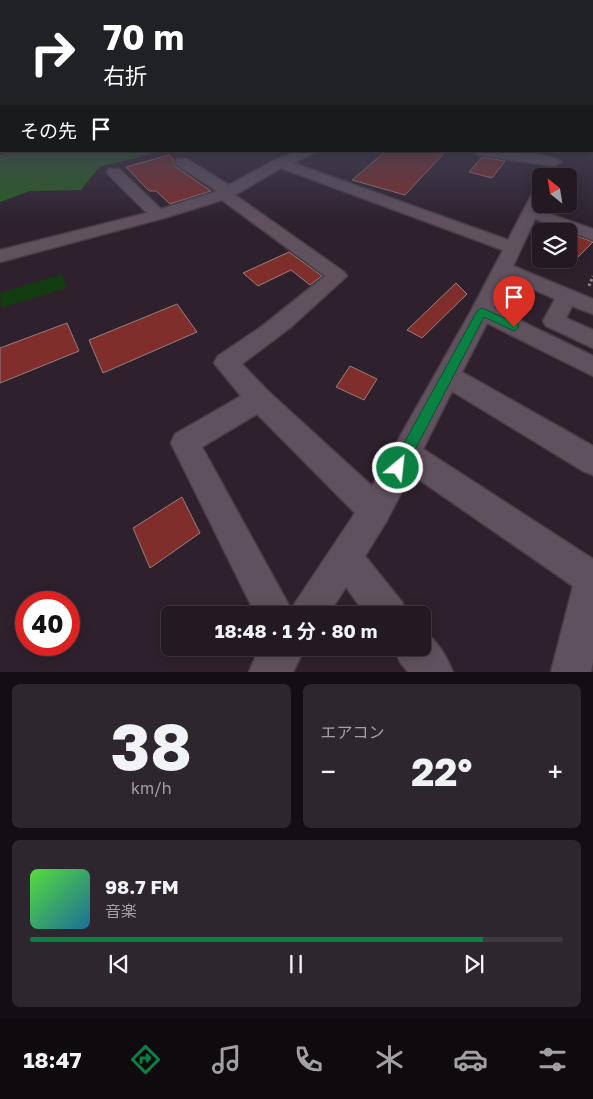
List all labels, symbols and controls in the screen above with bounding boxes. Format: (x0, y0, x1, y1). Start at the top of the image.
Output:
text: 70 m (103, 16, 184, 58)
icon: right (20, 20, 85, 85)
text: 右折 (103, 62, 147, 89)
icon: arrive (87, 115, 115, 143)
text: その先 (20, 119, 77, 142)
north arrow (532, 168, 578, 212)
map controls (532, 168, 577, 268)
button: layers (532, 223, 577, 268)
pin (493, 276, 535, 327)
icon: arrive (500, 283, 528, 311)
position arrow (371, 441, 423, 493)
speed limit sign: 40 (15, 591, 80, 656)
text: 18:48 · 1 分 · 80 m (215, 619, 377, 642)
text: 38 (111, 706, 192, 784)
text: エアコン (321, 722, 385, 742)
text: 22° (411, 749, 472, 794)
text: − (321, 755, 336, 788)
text: + (548, 755, 563, 788)
text: km/h (131, 778, 172, 798)
text: 98.7 FM (105, 875, 179, 898)
text: 音楽 (105, 901, 137, 921)
icon: previous (105, 950, 133, 978)
icon: pause (282, 950, 310, 978)
icon: next (460, 950, 488, 978)
icon: directions (128, 1042, 163, 1077)
icon: music (209, 1042, 244, 1077)
icon: phone (291, 1042, 326, 1077)
icon: climate (372, 1042, 407, 1077)
icon: car (453, 1042, 488, 1077)
icon: filters (535, 1042, 570, 1077)
text: 18:47 (23, 1046, 81, 1073)

